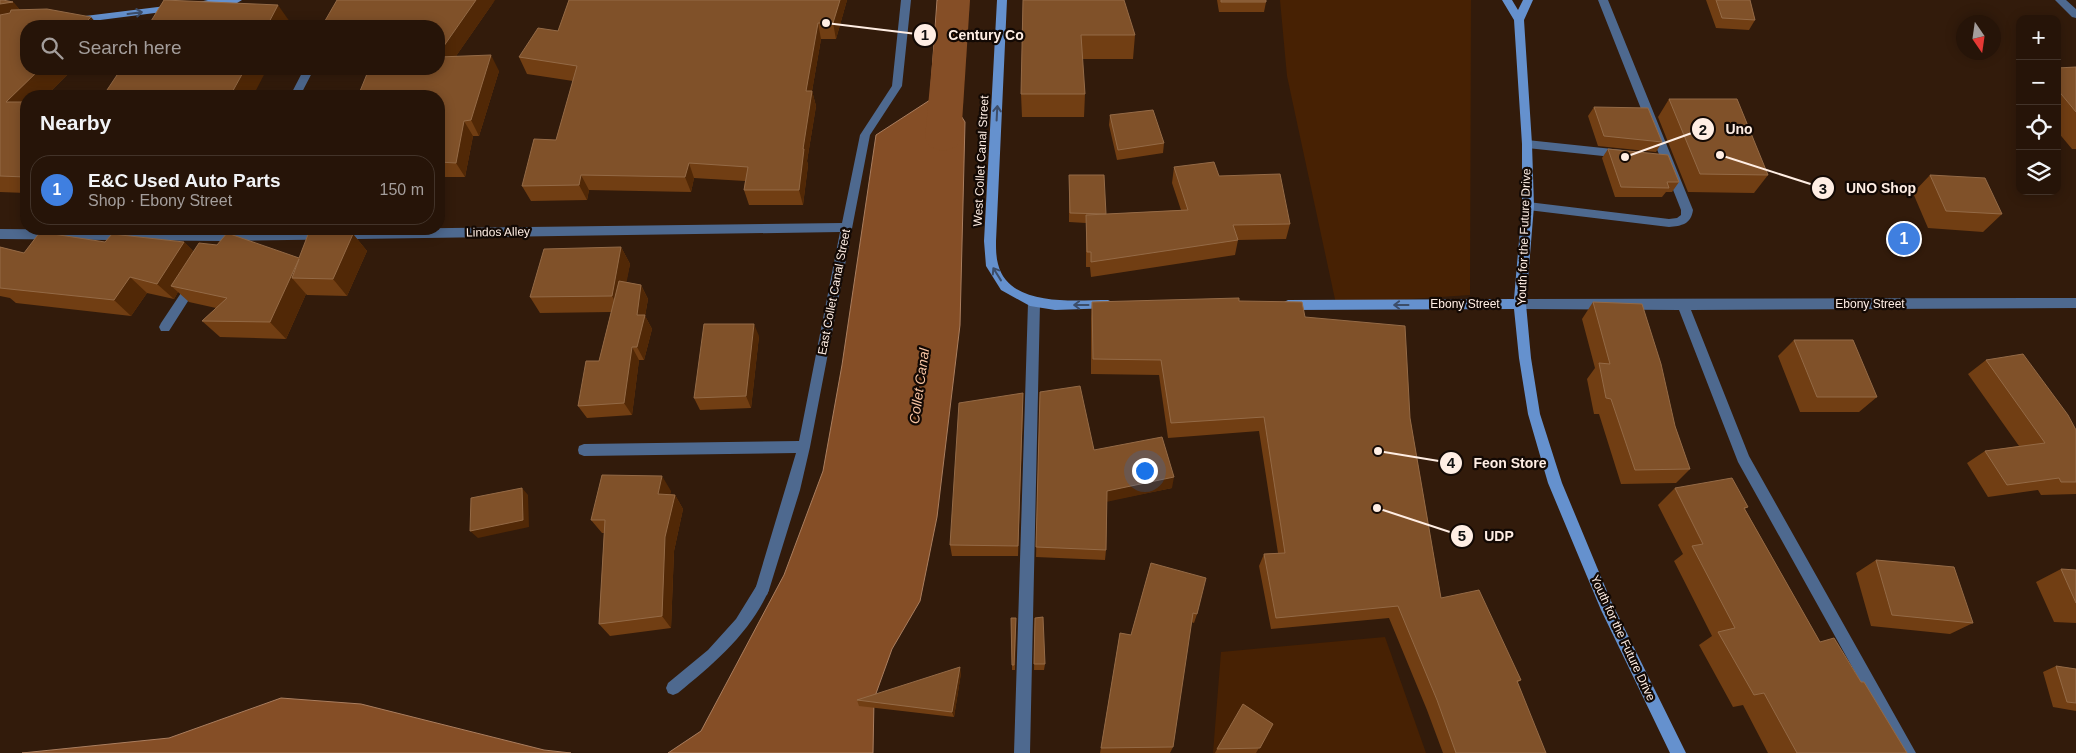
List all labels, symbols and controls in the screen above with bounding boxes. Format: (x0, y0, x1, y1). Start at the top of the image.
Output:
one-way arrow (127, 7, 143, 17)
north arrow (1956, 15, 2001, 60)
map controls (2016, 15, 2061, 195)
button: + (2016, 15, 2061, 60)
search box (20, 20, 445, 75)
callout: Century Co (913, 21, 1033, 50)
text: 1 (921, 26, 929, 43)
text: Century Co (948, 27, 1024, 43)
icon: search (38, 34, 66, 62)
text: Search here (78, 37, 182, 58)
button: − (2016, 60, 2061, 105)
street label: West Collet Canal Street (971, 94, 991, 227)
one-way arrow (992, 105, 1001, 121)
button: locate (2016, 105, 2061, 150)
text: Nearby (40, 111, 111, 134)
callout: Uno (1690, 115, 1763, 144)
text: 2 (1699, 121, 1707, 138)
text: Uno (1725, 121, 1753, 137)
button: layers (2016, 150, 2061, 195)
street label: Youth for the Future Drive (1515, 168, 1533, 306)
text: E&C Used Auto Parts (88, 170, 281, 191)
callout: UNO Shop (1811, 174, 1926, 203)
text: 3 (1819, 180, 1827, 197)
text: UNO Shop (1846, 180, 1916, 196)
text: 1 (53, 181, 61, 198)
text: 150 m (380, 181, 424, 198)
text: Shop · Ebony Street (88, 192, 232, 209)
pin: 1 (1888, 220, 1920, 258)
street label: Lindos Alley (466, 224, 530, 240)
street label: East Collet Canal Street (815, 227, 853, 356)
one-way arrow (992, 267, 1002, 281)
street label: Ebony Street (1430, 297, 1500, 311)
street label: Ebony Street (1835, 297, 1905, 311)
one-way arrow (1073, 300, 1090, 310)
one-way arrow (1393, 300, 1410, 310)
water label: Collet Canal (906, 346, 932, 425)
callout: Feon Store (1439, 449, 1557, 478)
text: 4 (1447, 454, 1456, 471)
text: Feon Store (1473, 455, 1547, 471)
your location (1132, 458, 1158, 484)
callout: UDP (1449, 522, 1524, 551)
text: 5 (1458, 527, 1466, 544)
text: UDP (1484, 528, 1514, 544)
street label: Youth for the Future Drive (1588, 573, 1658, 703)

